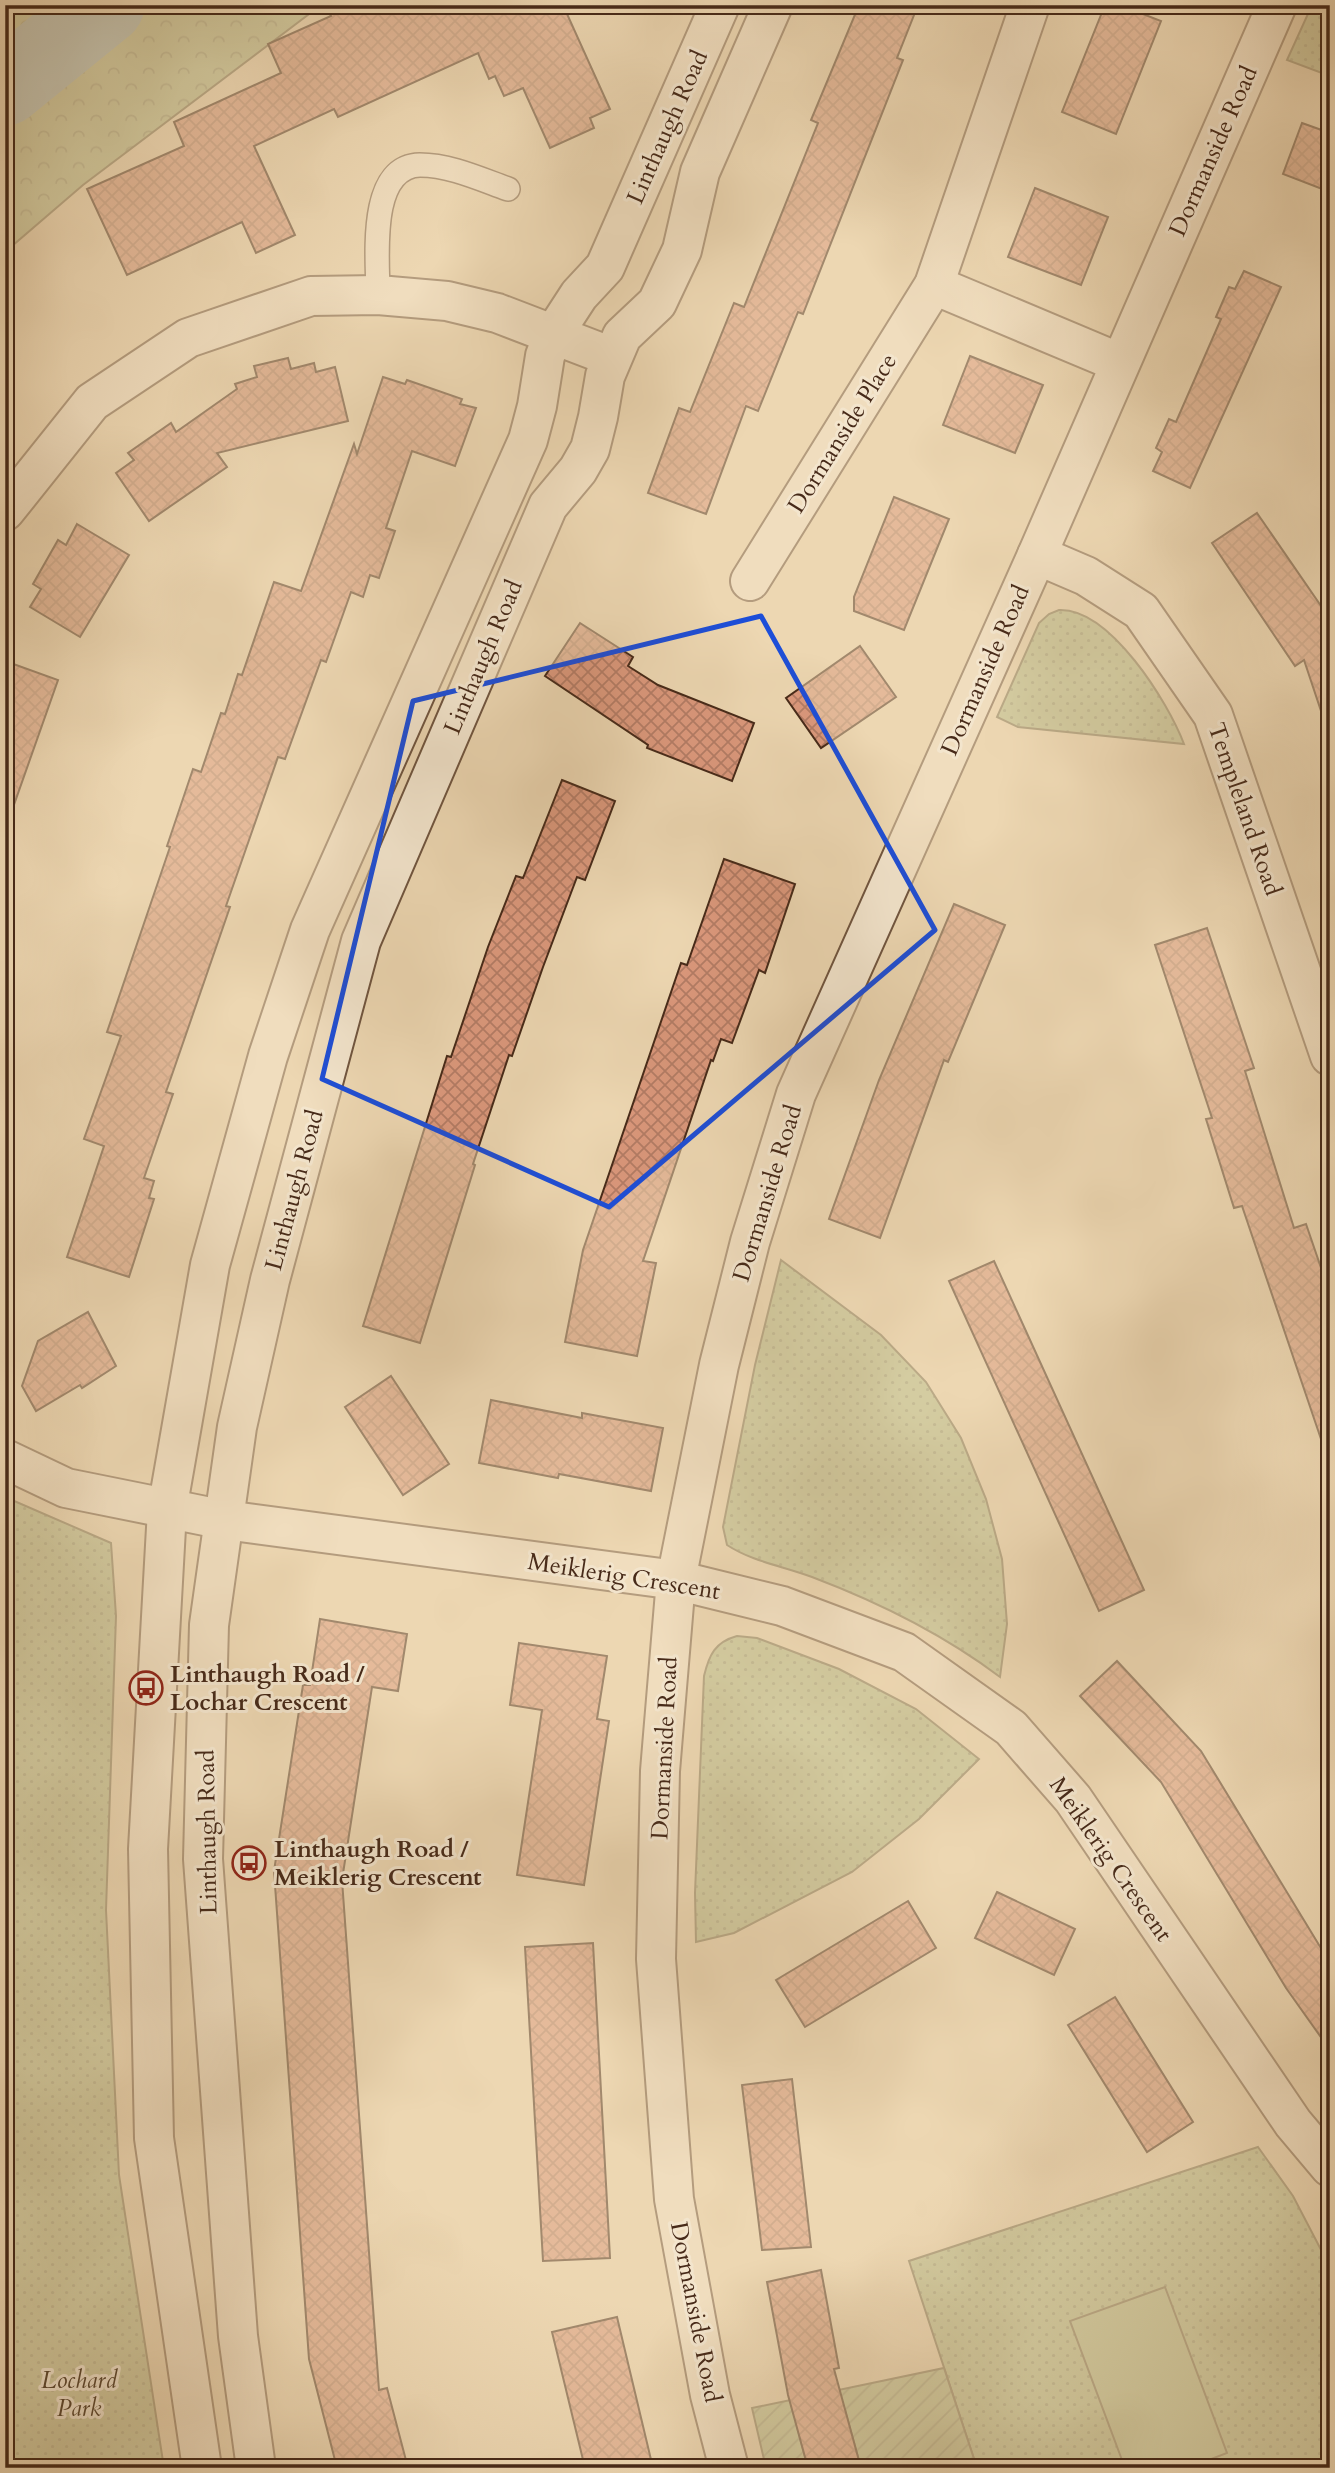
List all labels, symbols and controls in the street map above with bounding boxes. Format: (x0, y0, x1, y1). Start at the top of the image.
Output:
street label: Linthaugh Road (619, 45, 716, 209)
street label: Dormanside Road (1161, 61, 1266, 242)
street label: Dormanside Place (780, 347, 905, 520)
street label: Linthaugh Road (436, 575, 531, 740)
street label: Dormanside Road (933, 580, 1038, 761)
street label: Templeland Road (1200, 718, 1290, 900)
street label: Dormanside Road (725, 1101, 810, 1286)
street label: Linthaugh Road (257, 1106, 332, 1274)
street label: Meiklerig Crescent (525, 1545, 723, 1608)
street label: Dormanside Road (643, 1655, 686, 1840)
place label: Linthaugh Road / Lochar Crescent (170, 1658, 365, 1719)
bus stop icon: Linthaugh Road / Lochar Crescent (127, 1669, 165, 1707)
street label: Linthaugh Road (190, 1749, 225, 1915)
street label: Meiklerig Crescent (1041, 1770, 1180, 1949)
place label: Linthaugh Road / Meiklerig Crescent (274, 1833, 482, 1894)
bus stop icon: Linthaugh Road / Meiklerig Crescent (230, 1844, 268, 1882)
street label: Dormanside Road (662, 2219, 729, 2405)
park label: Lochard Park (41, 2364, 118, 2425)

